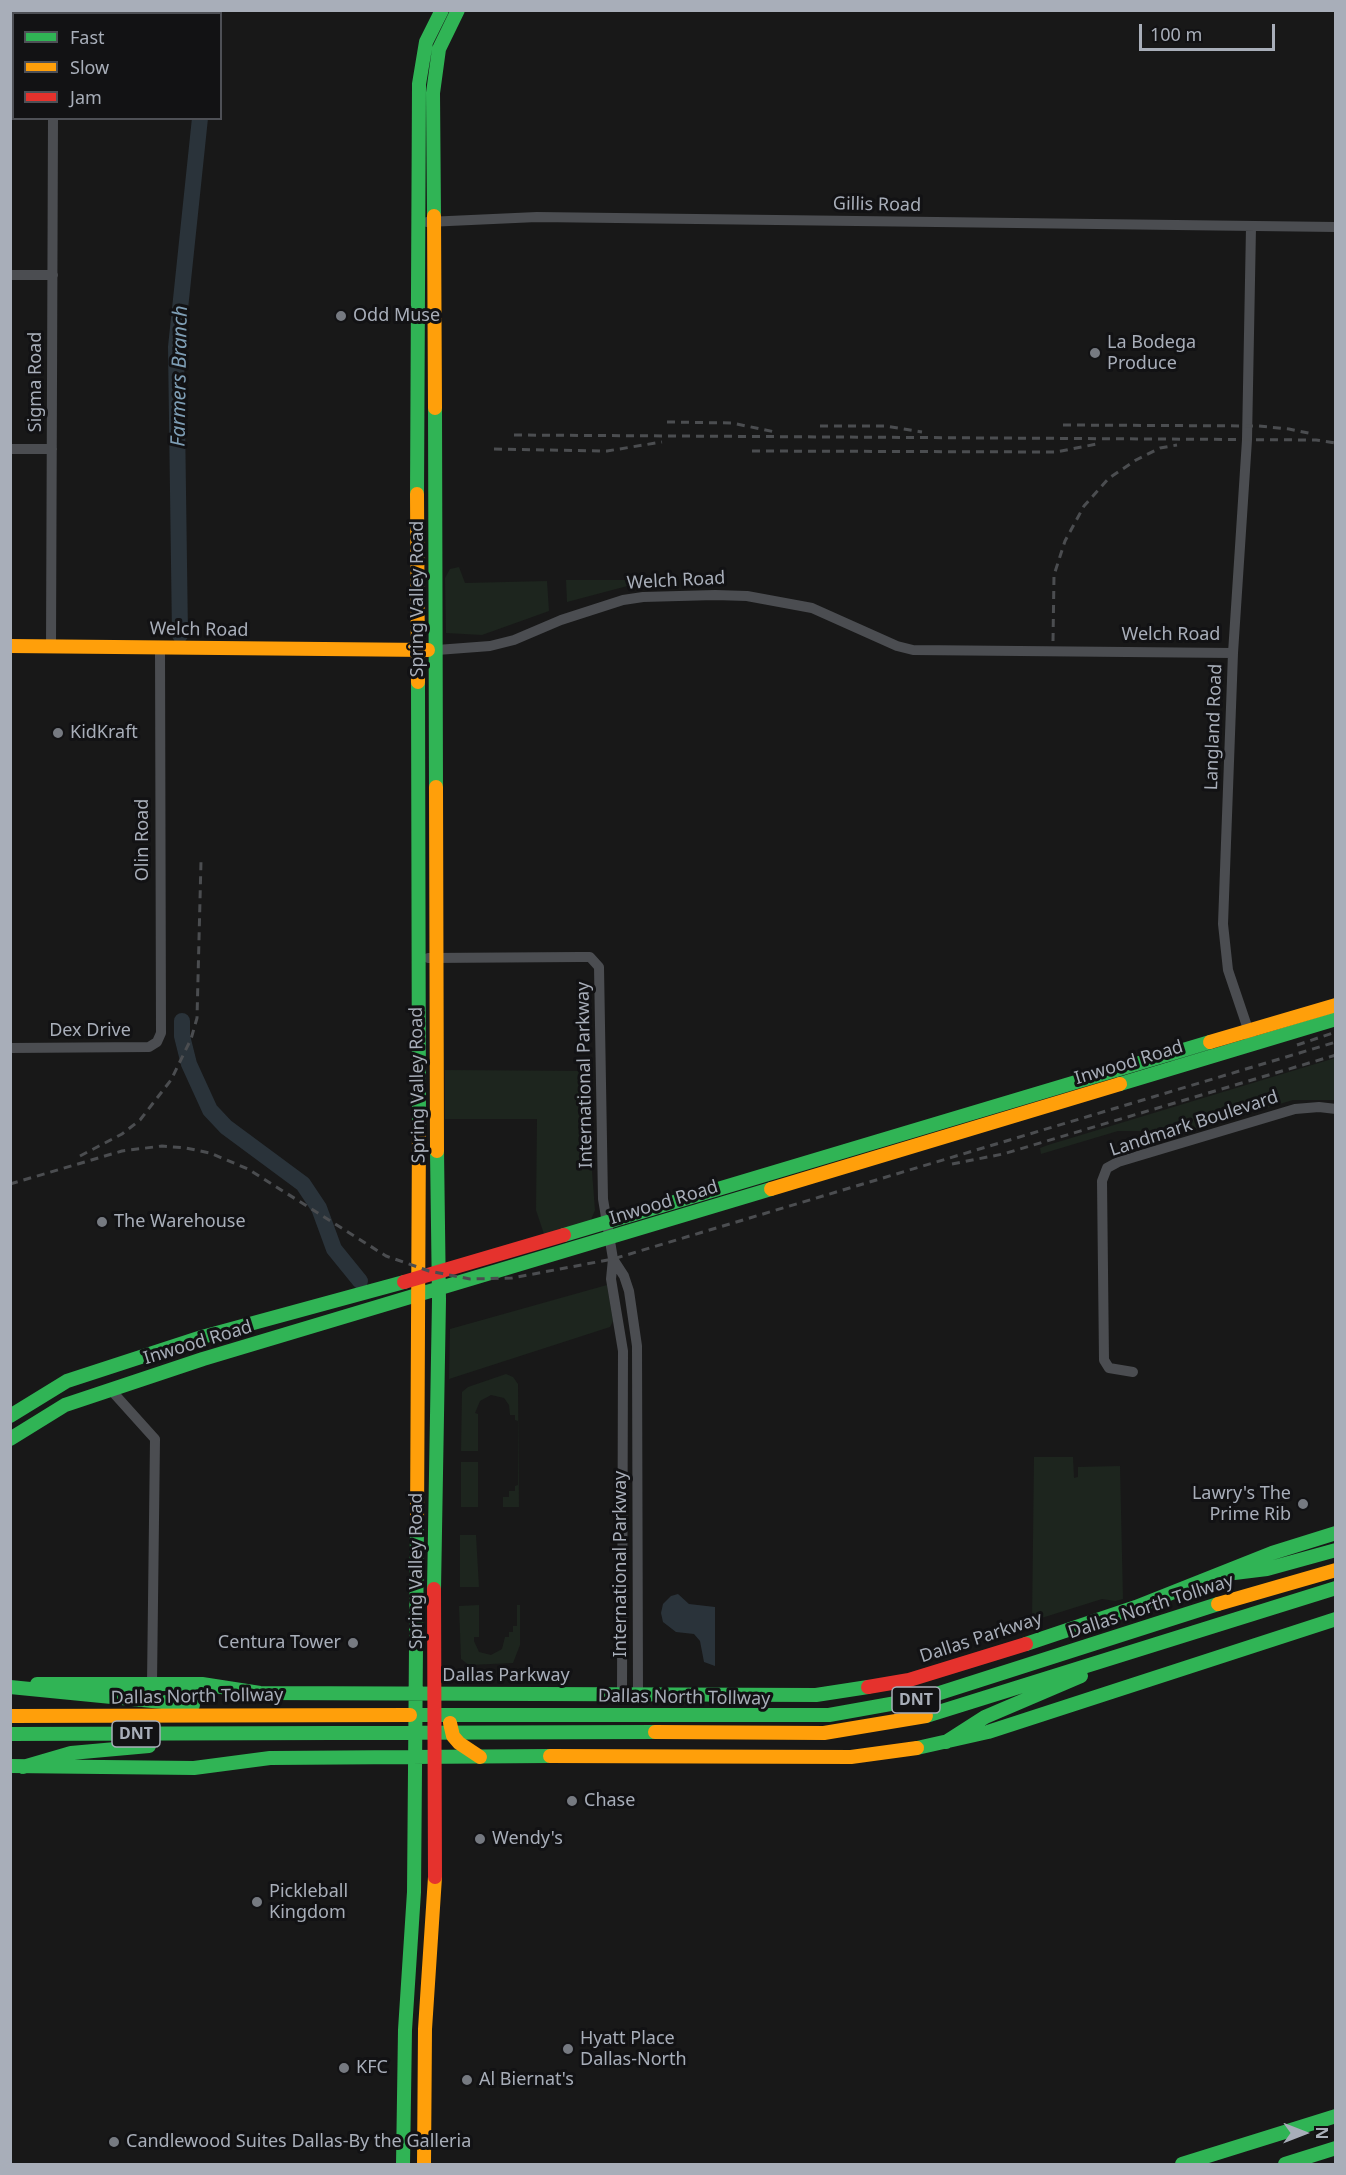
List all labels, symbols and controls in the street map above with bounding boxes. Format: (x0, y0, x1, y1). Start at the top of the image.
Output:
legend (12, 12, 222, 120)
scale bar (1142, 12, 1278, 50)
text: 100 m (1150, 22, 1202, 46)
text: Fast (70, 25, 105, 49)
text: Slow (70, 55, 109, 79)
text: Jam (70, 85, 102, 109)
street label: Gillis Road (833, 193, 921, 217)
water label: Farmers Branch (167, 305, 193, 447)
place label: Odd Muse (353, 305, 440, 327)
marker: Odd Muse (334, 309, 348, 323)
street label: Sigma Road (25, 332, 47, 432)
place label: La Bodega Produce (1107, 332, 1196, 374)
marker: La Bodega Produce (1088, 346, 1102, 360)
street label: Spring Valley Road (407, 521, 429, 677)
street label: Welch Road (626, 568, 726, 594)
street label: Welch Road (149, 618, 249, 642)
street label: Welch Road (1122, 624, 1220, 646)
street label: Langland Road (1201, 663, 1227, 791)
place label: KidKraft (70, 722, 138, 744)
marker: KidKraft (51, 726, 65, 740)
street label: Olin Road (132, 799, 154, 881)
street label: International Parkway (573, 982, 597, 1168)
street label: Spring Valley Road (406, 1007, 430, 1163)
street label: Dex Drive (49, 1020, 131, 1042)
street label: Inwood Road (1072, 1036, 1186, 1090)
street label: Landmark Boulevard (1107, 1087, 1281, 1161)
street label: Inwood Road (607, 1176, 721, 1230)
place label: The Warehouse (114, 1211, 246, 1233)
marker: The Warehouse (95, 1215, 109, 1229)
street label: Inwood Road (141, 1316, 255, 1370)
street label: International Parkway (610, 1471, 632, 1657)
place label: Lawry's The Prime Rib (1192, 1483, 1291, 1526)
street label: Spring Valley Road (406, 1493, 428, 1649)
marker: Lawry's The Prime Rib (1296, 1497, 1310, 1511)
street label: Dallas North Tollway (1066, 1570, 1236, 1644)
street label: Dallas Parkway (917, 1608, 1045, 1668)
place label: Centura Tower (218, 1632, 341, 1654)
marker: Centura Tower (346, 1636, 360, 1650)
street label: Dallas Parkway (442, 1665, 570, 1687)
street label: Dallas North Tollway (111, 1685, 283, 1709)
street label: Dallas North Tollway (598, 1686, 770, 1710)
road number: DNT (892, 1687, 940, 1713)
road number: DNT (112, 1721, 160, 1747)
place label: Chase (584, 1790, 635, 1812)
marker: Chase (565, 1794, 579, 1808)
place label: Wendy's (492, 1828, 563, 1850)
marker: Wendy's (473, 1832, 487, 1846)
place label: Pickleball Kingdom (269, 1881, 348, 1924)
marker: Pickleball Kingdom (250, 1895, 264, 1909)
place label: Hyatt Place Dallas-North (580, 2028, 687, 2070)
marker: Hyatt Place Dallas-North (561, 2042, 575, 2056)
place label: KFC (356, 2057, 388, 2079)
marker: KFC (337, 2061, 351, 2075)
place label: Al Biernat's (479, 2069, 574, 2091)
marker: Al Biernat's (460, 2073, 474, 2087)
north arrow (1274, 2103, 1334, 2163)
text: N (1311, 2126, 1333, 2140)
place label: Candlewood Suites Dallas-By the Galleria (126, 2131, 471, 2153)
marker: Candlewood Suites Dallas-By the Galleria (107, 2135, 121, 2149)

